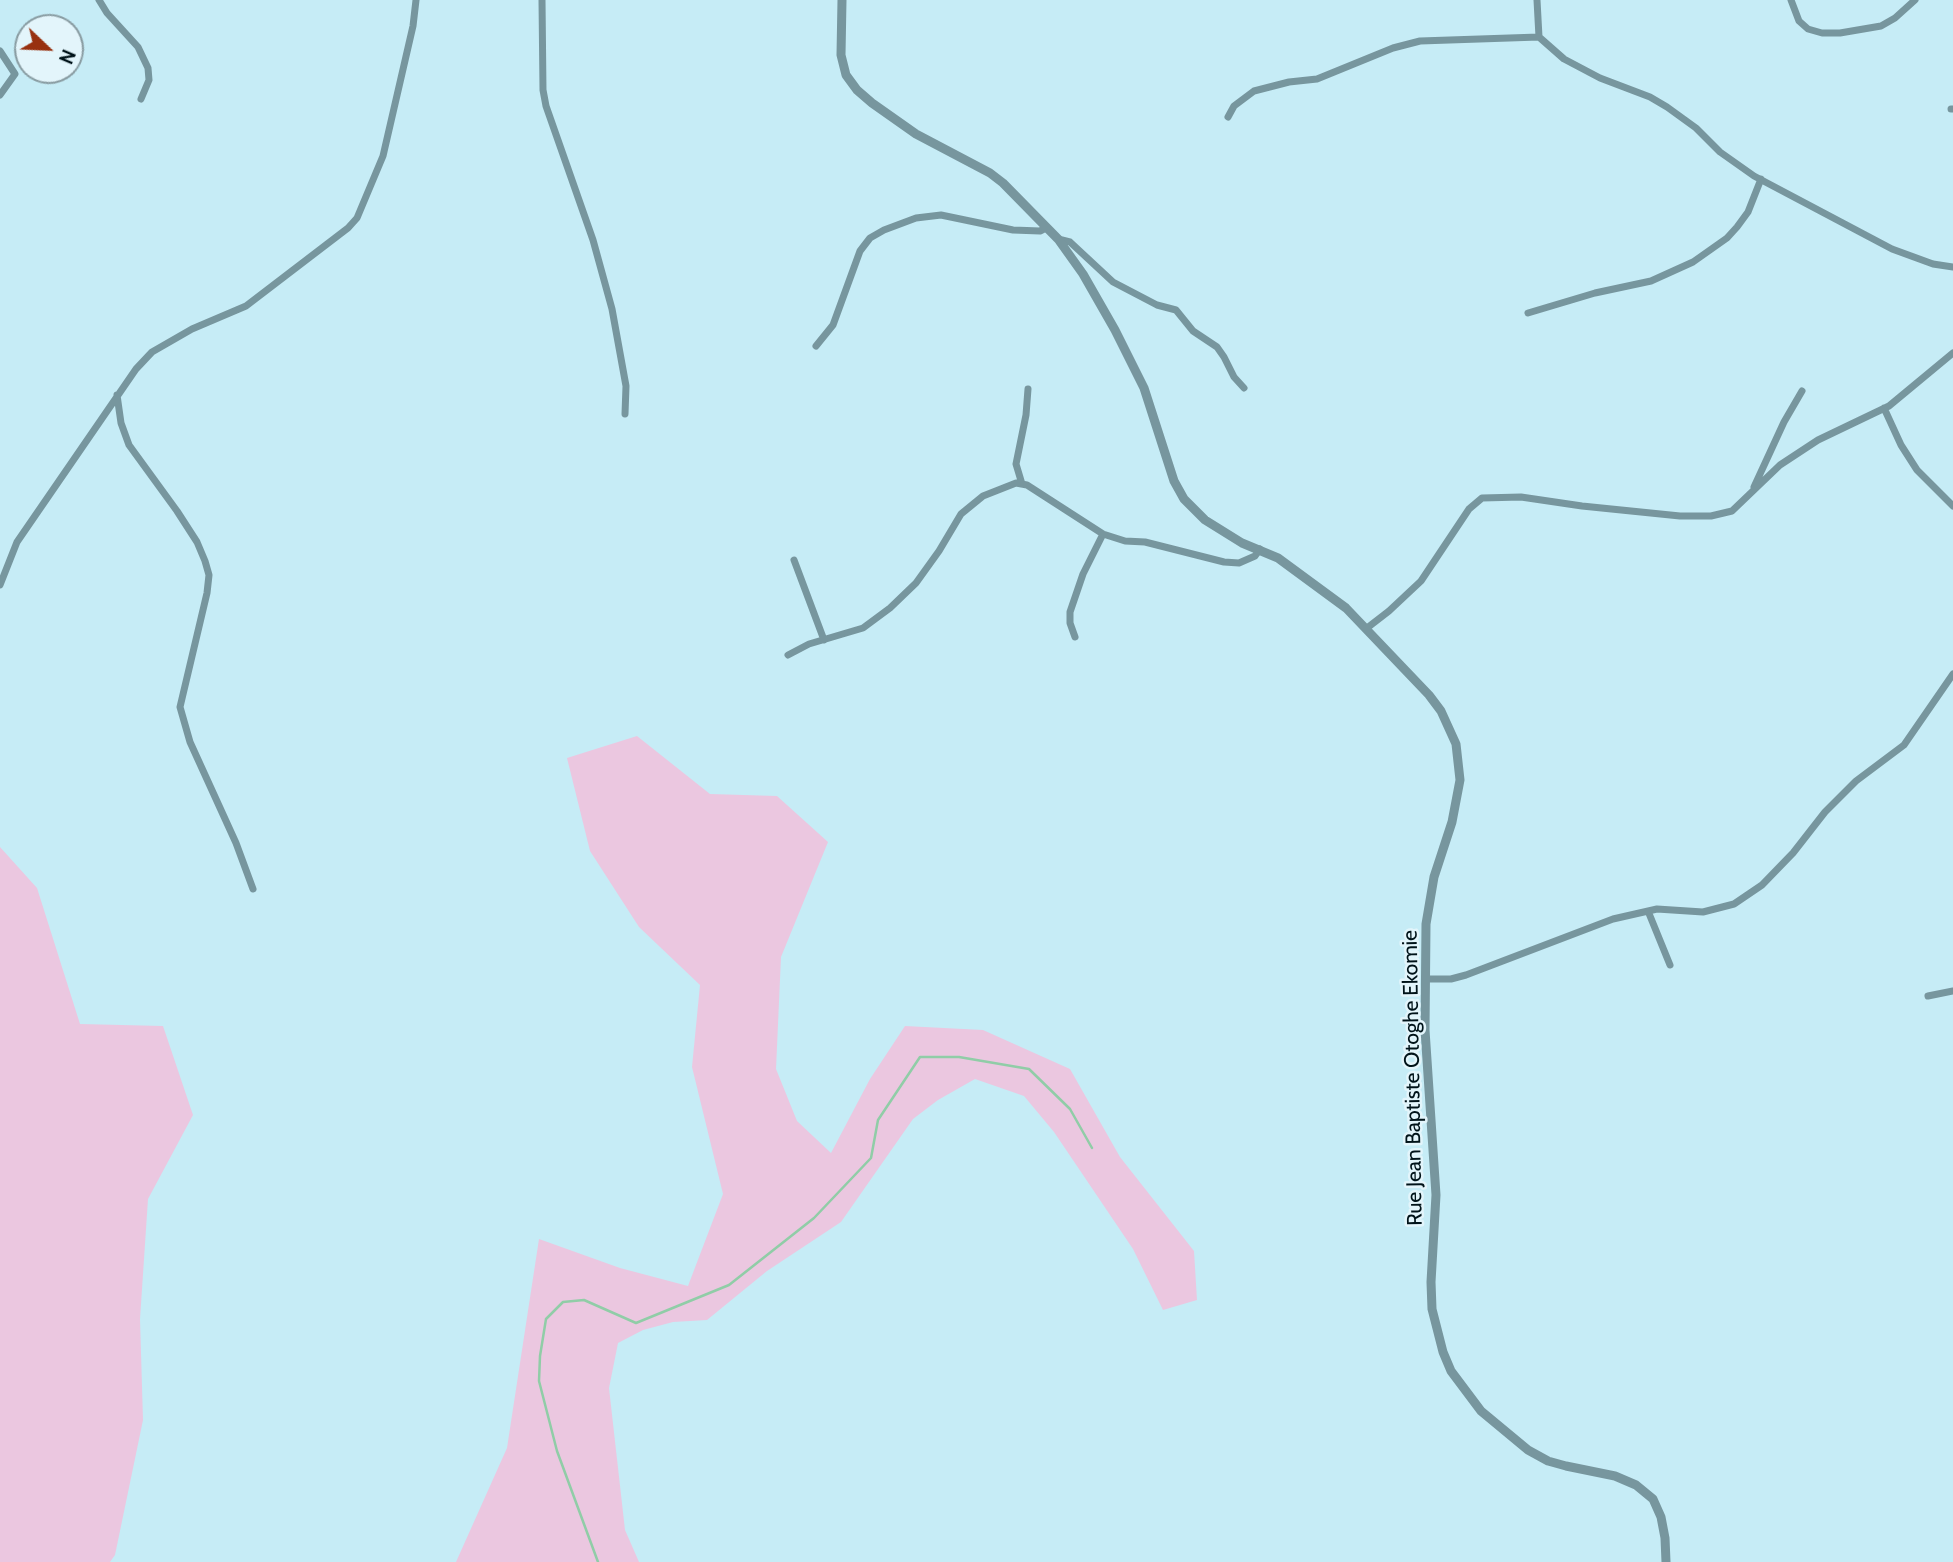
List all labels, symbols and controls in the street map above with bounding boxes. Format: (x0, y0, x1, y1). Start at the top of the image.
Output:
north arrow (14, 14, 84, 84)
text: N (54, 46, 80, 67)
street label: Rue Jean Baptiste Otoghe Ekomie (1398, 930, 1428, 1226)

